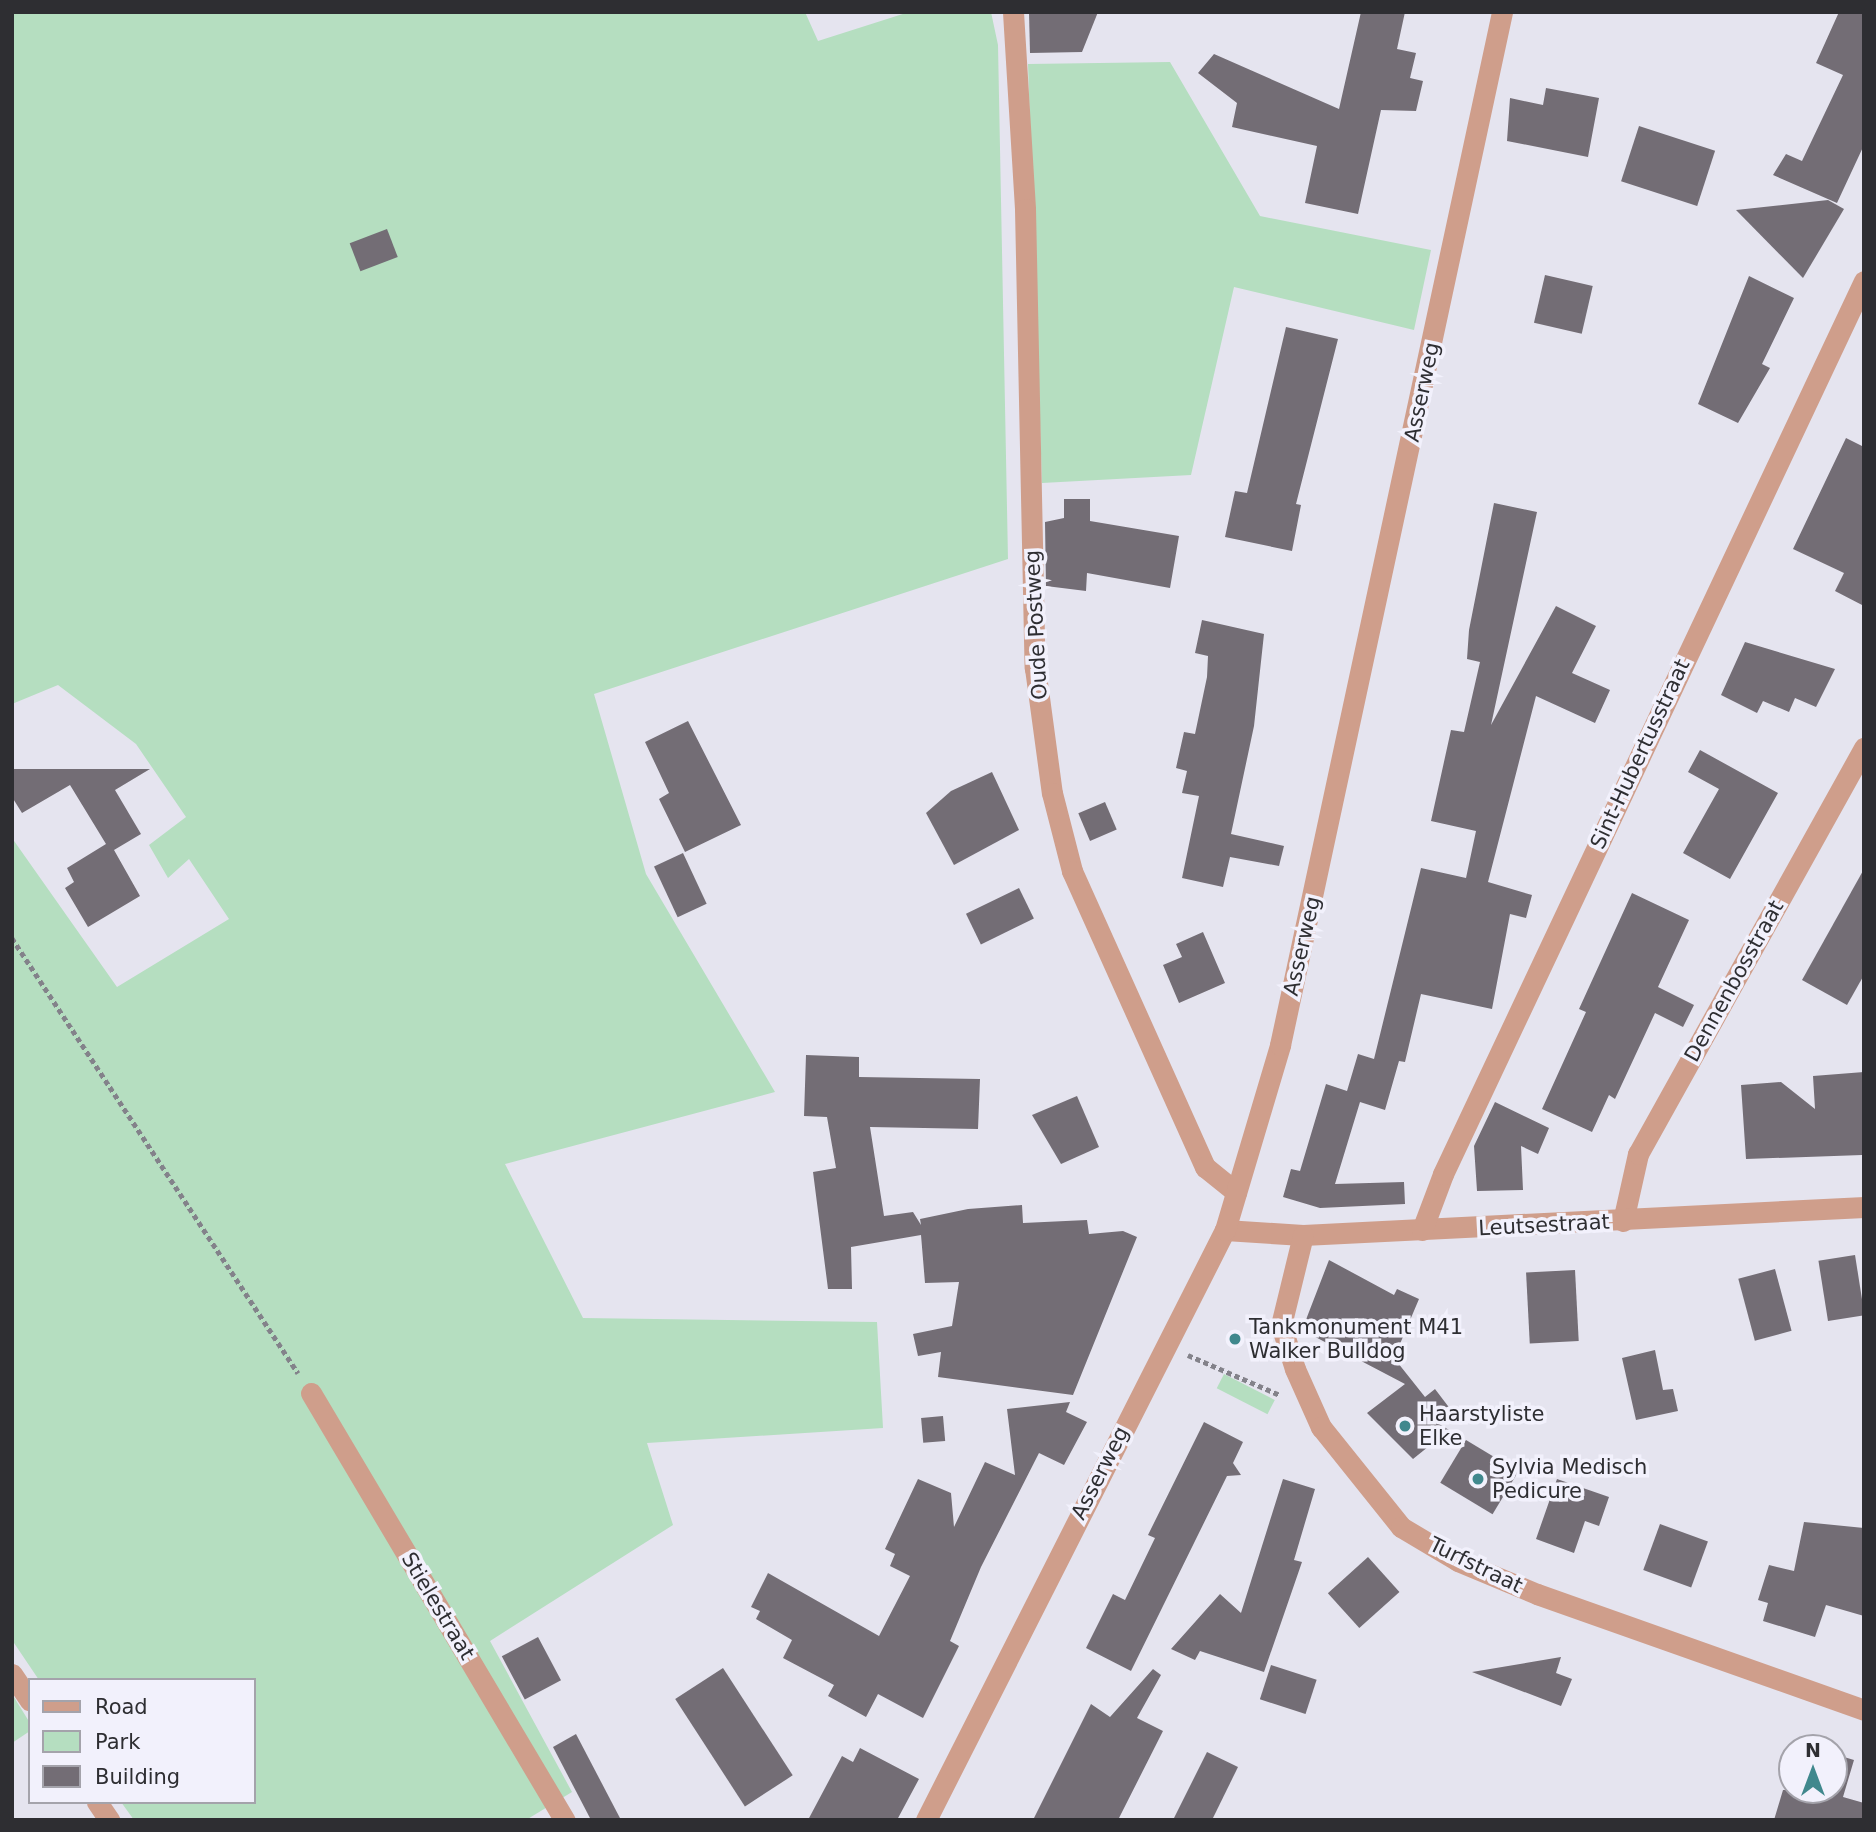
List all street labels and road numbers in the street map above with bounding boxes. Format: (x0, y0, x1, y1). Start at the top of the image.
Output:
street label: Asserweg (1399, 340, 1445, 444)
street label: Oude Postweg (1019, 549, 1053, 701)
street label: Sint-Hubertusstraat (1585, 655, 1695, 853)
street label: Asserweg (1278, 894, 1326, 998)
street label: Dennenbosstraat (1679, 896, 1789, 1066)
street label: Leutsestraat (1478, 1209, 1610, 1241)
street label: Asserweg (1066, 1422, 1134, 1524)
street label: Turfstraat (1425, 1532, 1527, 1598)
street label: Stielestraat (396, 1548, 480, 1664)

